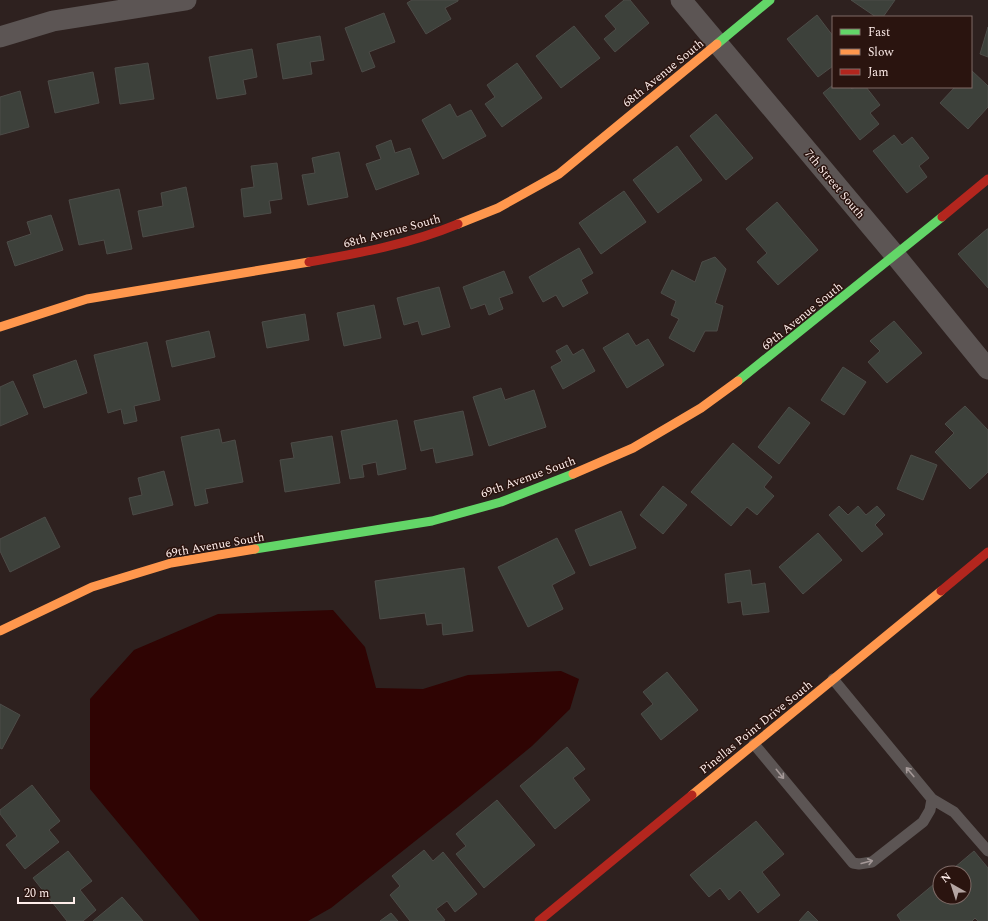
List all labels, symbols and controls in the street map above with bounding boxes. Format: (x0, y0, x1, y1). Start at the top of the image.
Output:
legend (832, 16, 972, 88)
text: Fast (868, 23, 890, 42)
street label: 68th Avenue South (619, 35, 708, 112)
text: Slow (868, 43, 894, 62)
text: Jam (868, 63, 889, 82)
street label: 7th Street South (800, 145, 869, 223)
street label: 68th Avenue South (341, 209, 443, 254)
street label: 69th Avenue South (758, 278, 847, 355)
street label: 69th Avenue South (478, 451, 578, 503)
street label: 69th Avenue South (164, 527, 266, 564)
street label: Pinellas Point Drive South (696, 676, 817, 779)
one-way arrow (905, 767, 914, 778)
one-way arrow (775, 768, 784, 779)
one-way arrow (860, 858, 873, 866)
north arrow (932, 865, 972, 905)
text: N (937, 868, 955, 887)
scale bar (18, 879, 74, 905)
text: 20 m (24, 884, 49, 903)

